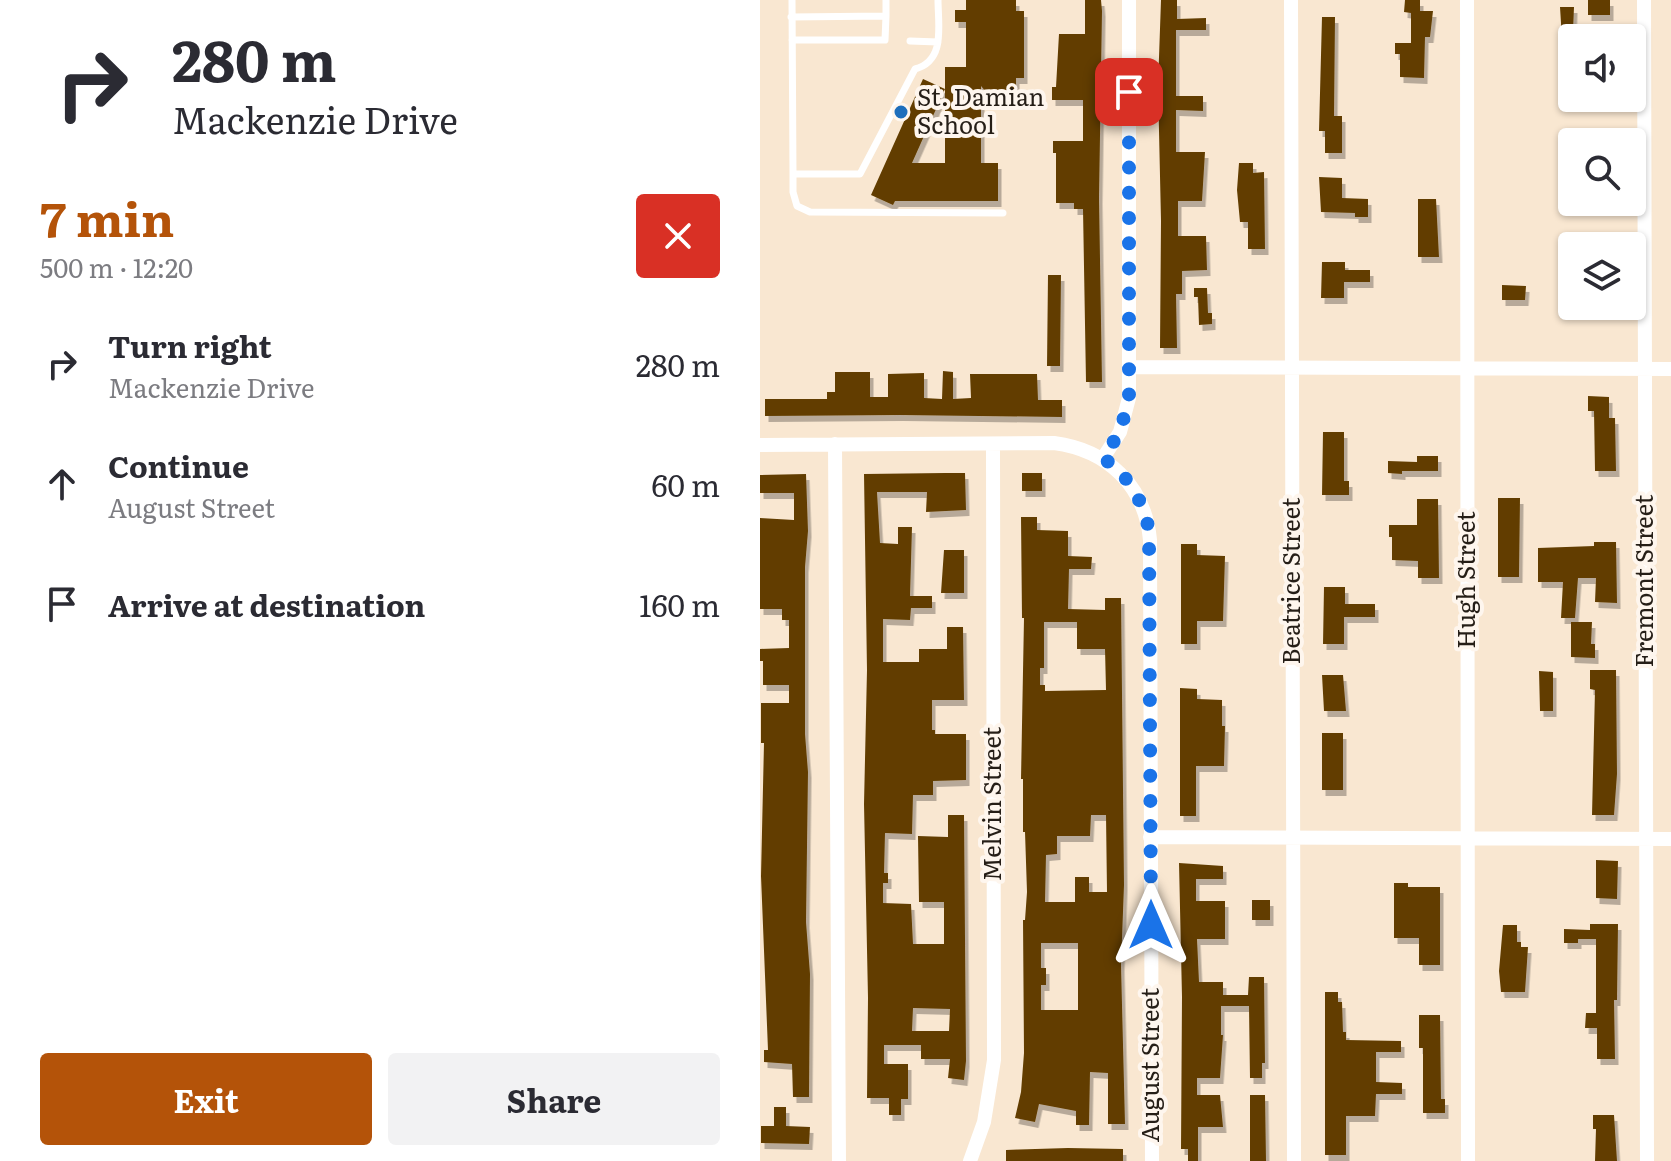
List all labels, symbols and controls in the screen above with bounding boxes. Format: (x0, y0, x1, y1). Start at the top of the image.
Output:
text: 280 m (172, 16, 337, 99)
map controls (1558, 24, 1646, 320)
button: sound (1558, 24, 1646, 112)
icon: right (40, 32, 144, 136)
pin (1095, 58, 1163, 126)
icon: arrive (1107, 70, 1151, 114)
place label: St. Damian School (917, 78, 1045, 141)
text: Mackenzie Drive (172, 92, 458, 145)
marker: St. Damian School (892, 103, 910, 121)
button: search (1558, 128, 1646, 216)
text: 7 min (40, 181, 174, 252)
button: close (636, 194, 720, 278)
button: layers (1558, 232, 1646, 320)
text: 500 m · 12:20 (40, 247, 193, 286)
text: Turn right (108, 323, 272, 367)
icon: right (40, 342, 84, 386)
text: 280 m (636, 342, 720, 386)
text: Mackenzie Drive (108, 367, 315, 406)
text: Continue (108, 443, 249, 487)
icon: ahead (40, 462, 84, 506)
text: 60 m (651, 462, 720, 506)
text: August Street (108, 487, 275, 526)
street label: Fremont Street (1625, 494, 1660, 667)
street label: Beatrice Street (1272, 497, 1307, 664)
street label: Hugh Street (1447, 511, 1482, 649)
icon: arrive (40, 582, 84, 626)
text: Arrive at destination (108, 582, 425, 626)
text: 160 m (639, 582, 720, 626)
street label: Melvin Street (973, 726, 1008, 881)
position arrow (1109, 883, 1193, 967)
street label: August Street (1131, 988, 1166, 1142)
button: Exit (40, 1053, 372, 1145)
button: Share (388, 1053, 720, 1145)

